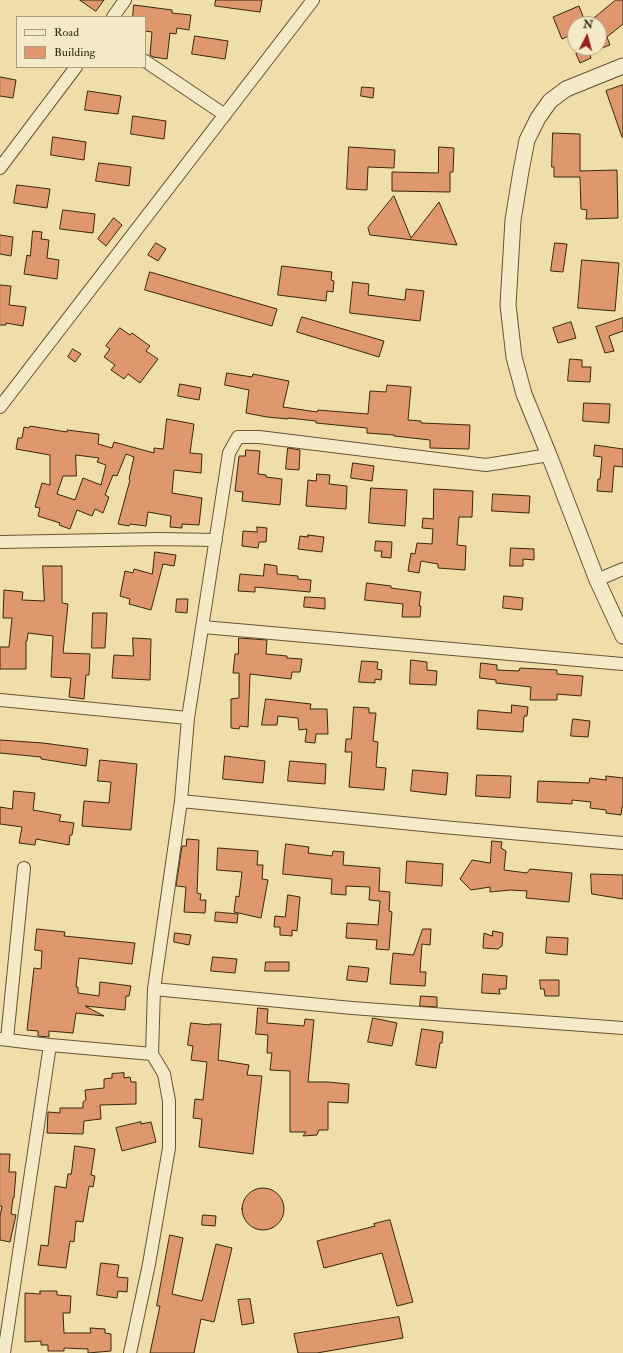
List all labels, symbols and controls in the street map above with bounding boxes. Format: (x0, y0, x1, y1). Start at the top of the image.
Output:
legend (16, 16, 146, 68)
north arrow (567, 16, 607, 56)
text: N (583, 18, 594, 32)
text: Road (54, 25, 79, 40)
text: Building (54, 45, 95, 60)

